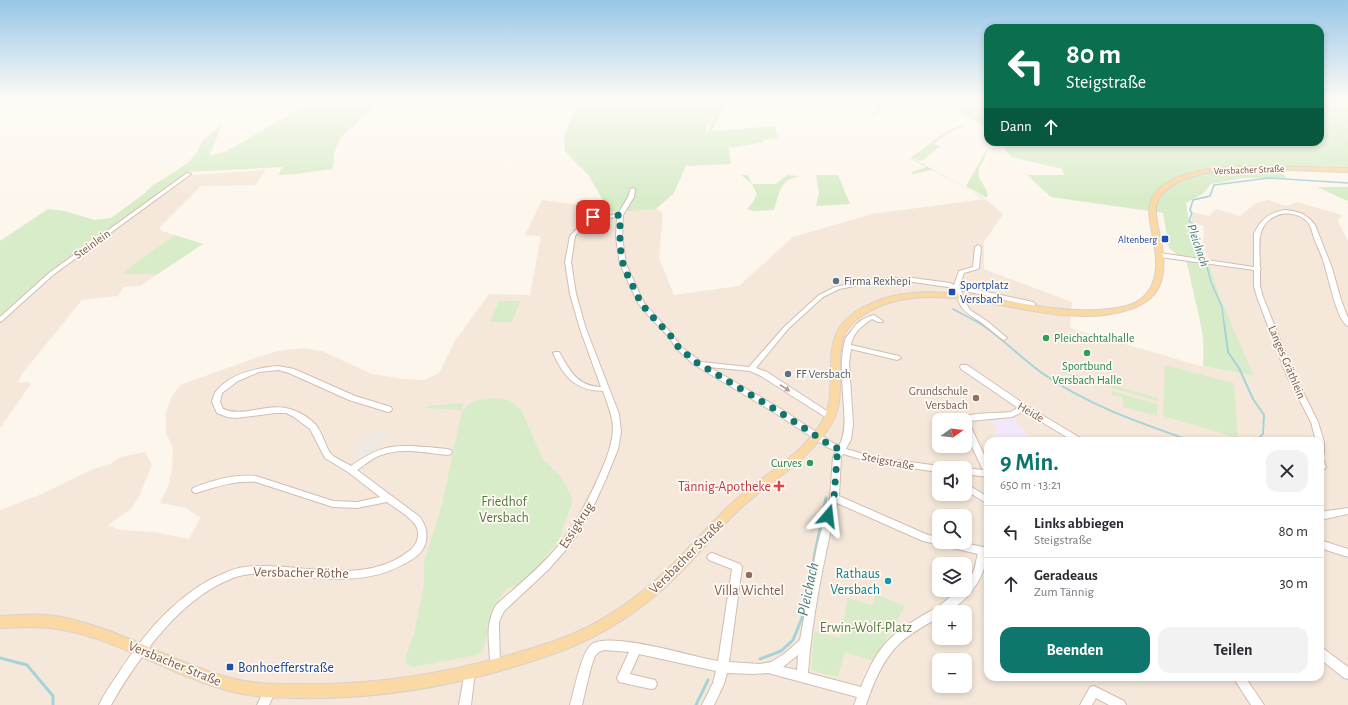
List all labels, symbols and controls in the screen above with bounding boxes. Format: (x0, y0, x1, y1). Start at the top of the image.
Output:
icon: left (1000, 40, 1052, 92)
text: 80 m (1066, 41, 1121, 69)
text: Steigstraße (1066, 74, 1146, 92)
icon: ahead (1040, 116, 1062, 138)
text: Dann (1000, 119, 1032, 134)
street label: Versbacher Straße (1213, 164, 1285, 176)
pin (576, 200, 610, 234)
icon: arrive (582, 206, 604, 228)
water label: Pleichach (1184, 223, 1211, 268)
street label: Steinlein (72, 227, 112, 261)
marker: Altenberg (1160, 234, 1170, 244)
place label: Altenberg (1118, 235, 1157, 245)
place label: Firma Rexhepi (844, 275, 911, 287)
marker: Firma Rexhepi (831, 276, 841, 286)
place label: Sportplatz Versbach (960, 279, 1009, 305)
marker: Sportplatz Versbach (947, 287, 957, 297)
street label: Langes Gräthlein (1266, 324, 1308, 400)
place label: Pleichachtalhalle (1054, 332, 1134, 344)
marker: Pleichachtalhalle (1041, 333, 1051, 343)
marker: Sportbund Versbach Halle (1082, 348, 1092, 358)
place label: Sportbund Versbach Halle (1052, 360, 1122, 386)
place label: FF Versbach (796, 368, 851, 380)
marker: FF Versbach (783, 369, 793, 379)
one-way arrow (780, 384, 790, 392)
place label: Grundschule Versbach (909, 385, 968, 411)
marker: Grundschule Versbach (971, 393, 981, 403)
street label: Heide (1016, 400, 1046, 424)
north arrow (932, 413, 972, 453)
map controls (932, 413, 972, 693)
street label: Steigstraße (861, 450, 915, 472)
button: close (1266, 450, 1308, 492)
text: 9 Min. (1000, 451, 1059, 475)
place label: Curves (771, 457, 802, 469)
marker: Curves (805, 458, 815, 468)
button: sound (932, 461, 972, 501)
text: 650 m · 13:21 (1000, 479, 1061, 492)
place label: Tännig-Apotheke (678, 480, 771, 494)
marker: Tännig-Apotheke (774, 481, 784, 491)
park label: Friedhof Versbach (479, 495, 529, 525)
position arrow (807, 495, 849, 537)
street label: Essigkrug (557, 500, 597, 551)
button: search (932, 509, 972, 549)
text: Links abbiegen (1034, 516, 1124, 531)
street label: Versbacher Straße (647, 517, 727, 597)
icon: left (1000, 521, 1022, 543)
text: 80 m (1278, 524, 1308, 539)
text: Steigstraße (1034, 534, 1092, 547)
button: layers (932, 557, 972, 597)
water label: Pleichach (795, 561, 821, 617)
street label: Versbacher Röthe (253, 565, 349, 581)
place label: Rathaus Versbach (830, 567, 880, 597)
text: Geradeaus (1034, 568, 1098, 583)
marker: Villa Wichtel (744, 570, 754, 580)
icon: ahead (1000, 573, 1022, 595)
marker: Rathaus Versbach (883, 576, 893, 586)
text: 30 m (1279, 576, 1308, 591)
place label: Villa Wichtel (714, 584, 784, 598)
text: Zum Tännig (1034, 586, 1094, 599)
button: + (932, 605, 972, 645)
park label: Erwin-Wolf-Platz (820, 621, 912, 635)
button: Beenden (1000, 627, 1150, 673)
button: Teilen (1158, 627, 1308, 673)
street label: Versbacher Straße (126, 639, 223, 689)
button: − (932, 653, 972, 693)
place label: Bonhoefferstraße (238, 661, 334, 675)
marker: Bonhoefferstraße (225, 662, 235, 672)

